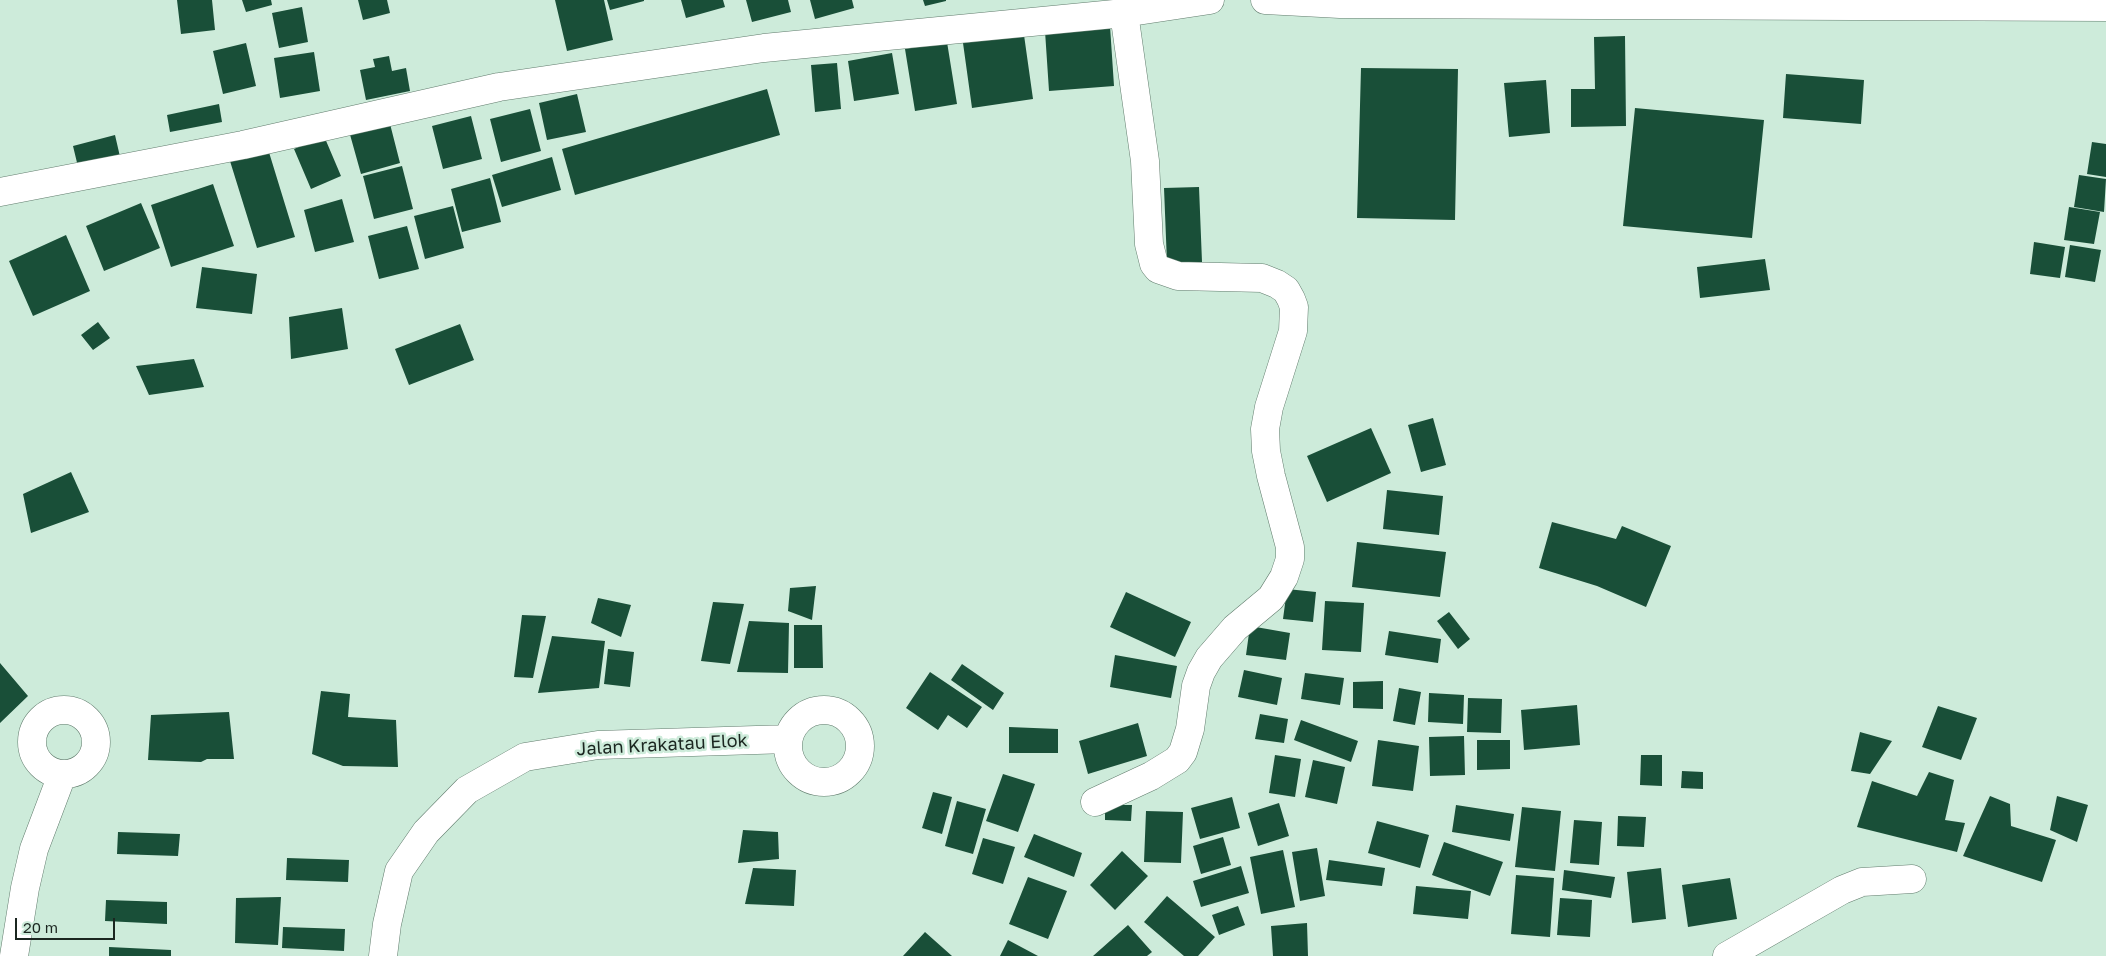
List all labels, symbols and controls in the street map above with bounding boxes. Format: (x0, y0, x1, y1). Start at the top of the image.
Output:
street label: Jalan Krakatau Elok (576, 730, 748, 760)
scale bar (18, 908, 118, 940)
text: 20 m (23, 918, 58, 936)

